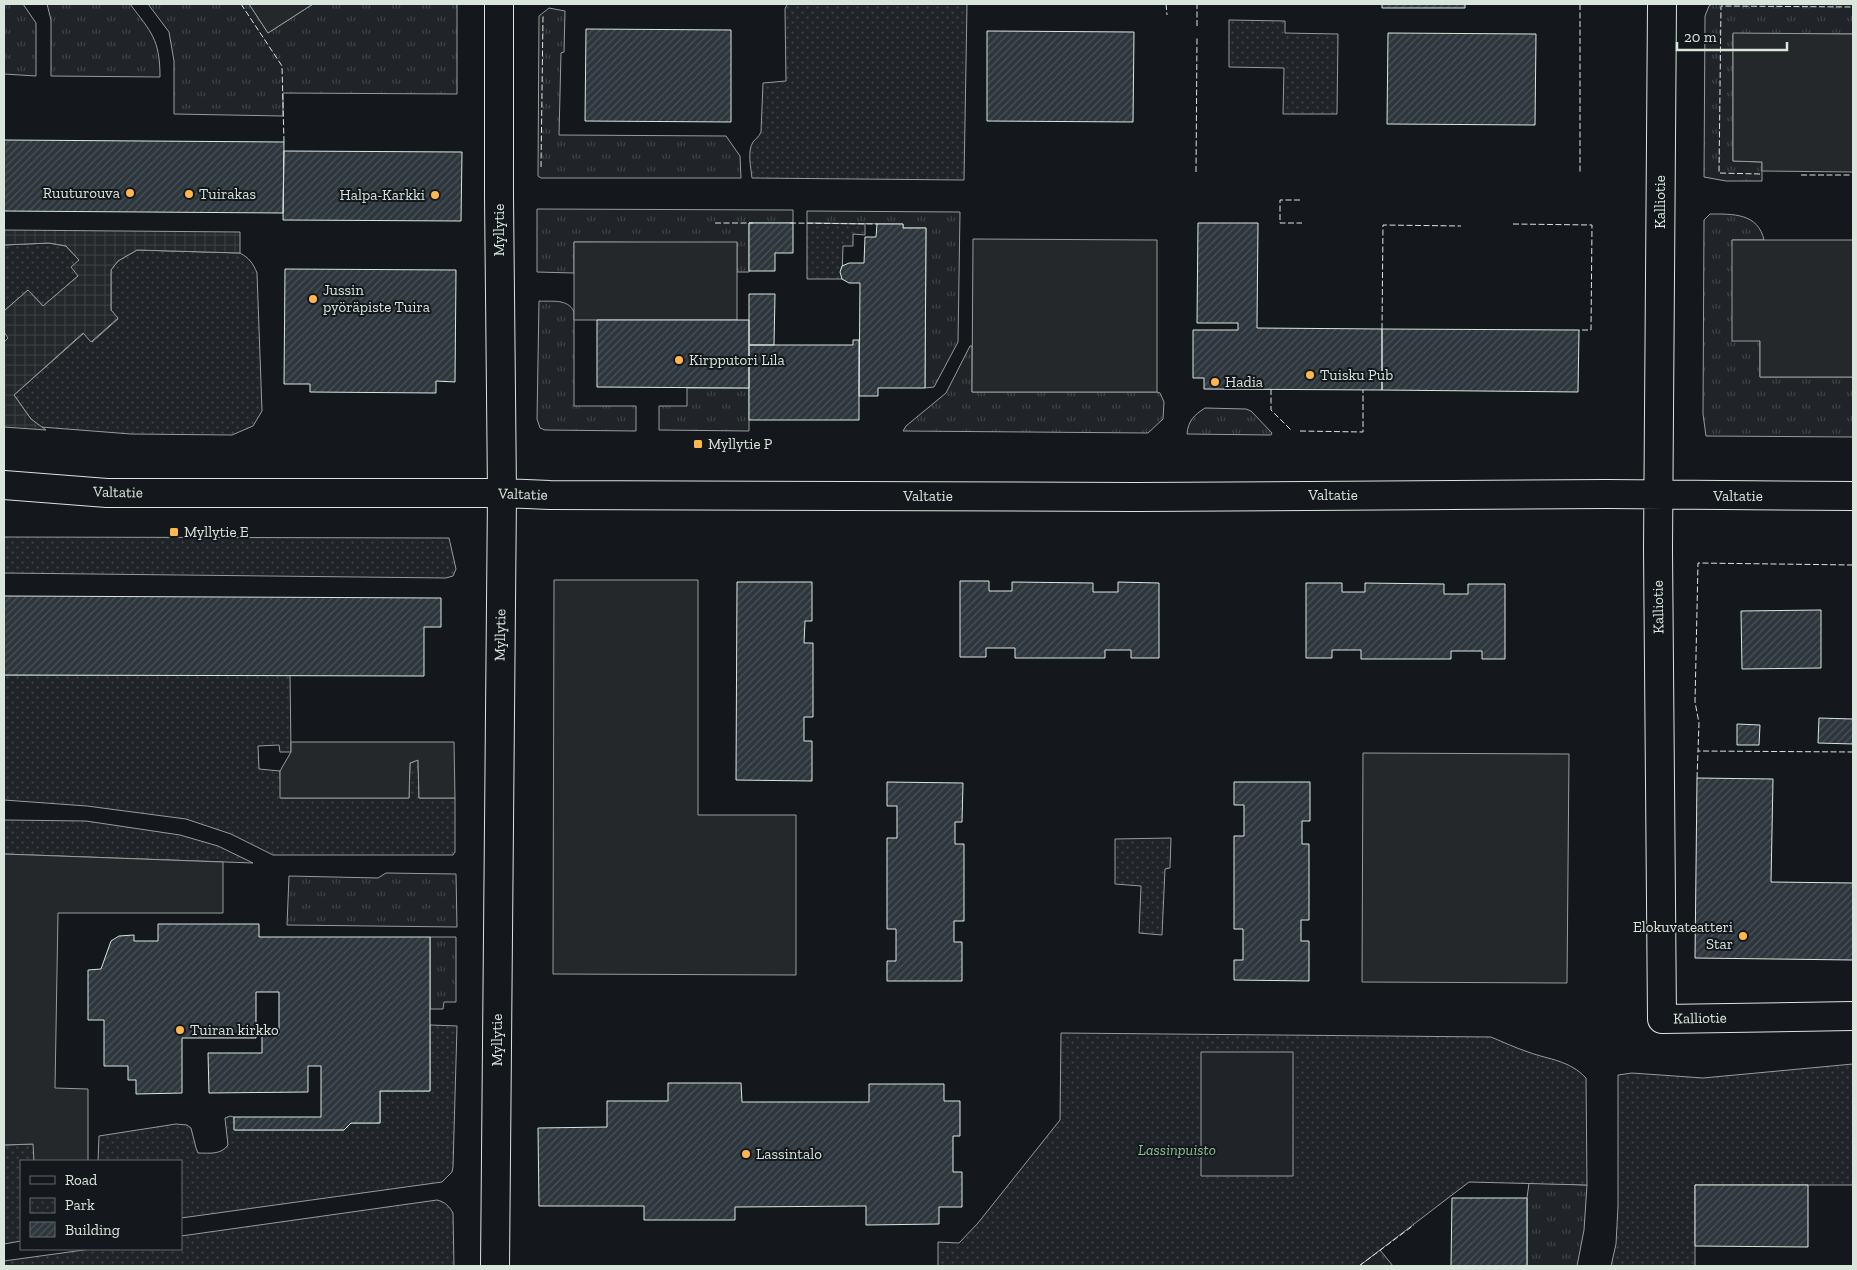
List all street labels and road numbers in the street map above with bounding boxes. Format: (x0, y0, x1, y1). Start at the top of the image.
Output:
street label: Kalliotie (1651, 175, 1669, 229)
street label: Myllytie (490, 204, 508, 256)
street label: Valtatie (92, 483, 143, 501)
street label: Valtatie (497, 484, 548, 504)
street label: Valtatie (1307, 486, 1358, 504)
street label: Valtatie (902, 487, 953, 505)
street label: Valtatie (1712, 487, 1763, 505)
street label: Kalliotie (1649, 580, 1667, 634)
street label: Myllytie (491, 609, 509, 661)
street label: Kalliotie (1673, 1009, 1727, 1027)
street label: Myllytie (488, 1014, 506, 1066)

